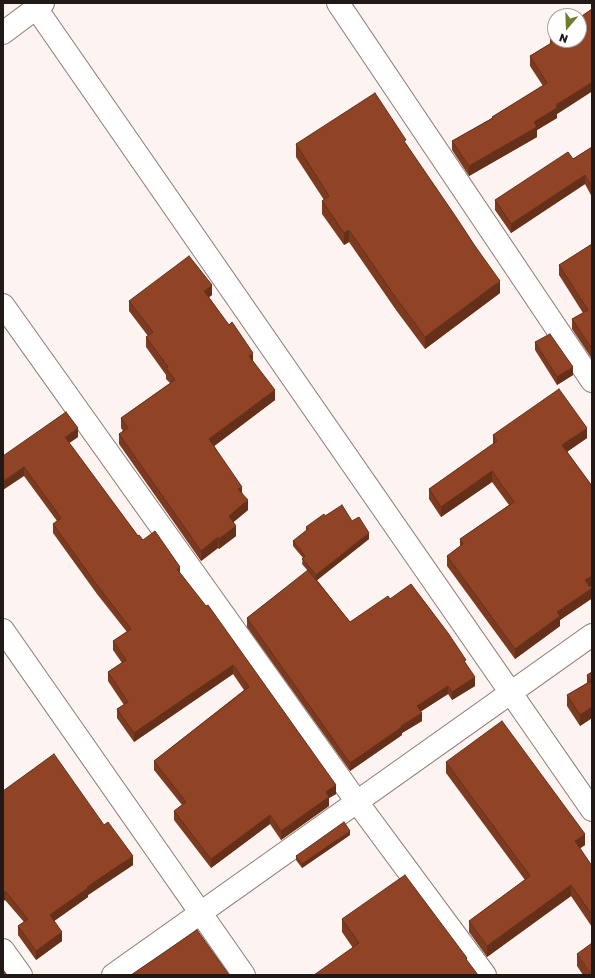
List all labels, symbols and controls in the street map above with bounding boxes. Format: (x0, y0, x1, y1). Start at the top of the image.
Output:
north arrow (547, 8, 587, 48)
text: N (557, 31, 569, 46)

